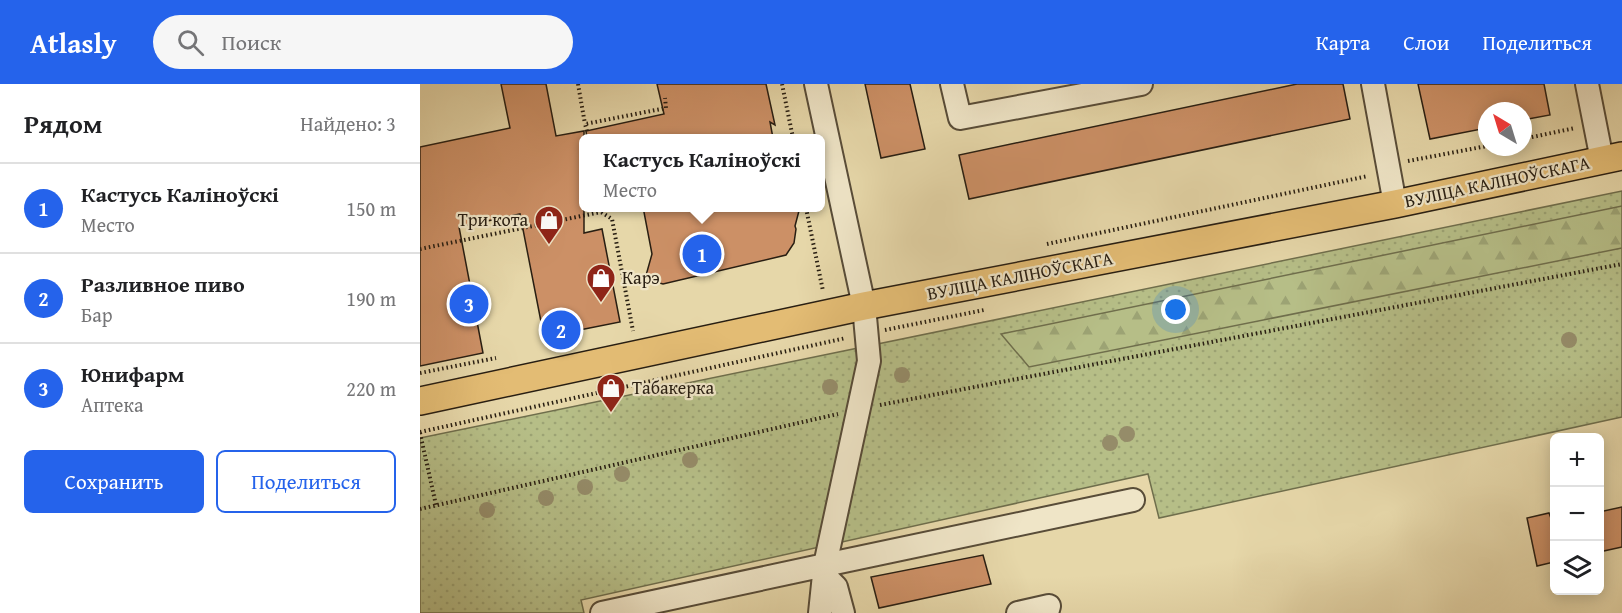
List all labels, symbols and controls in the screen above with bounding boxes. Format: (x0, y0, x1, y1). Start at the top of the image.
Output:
search box (153, 15, 573, 69)
text: Atlasly (30, 22, 117, 63)
icon: search (174, 26, 207, 59)
text: Поиск (222, 26, 281, 58)
text: Карта (1316, 27, 1370, 58)
text: Слои (1403, 27, 1449, 58)
text: Поделиться (1482, 27, 1592, 58)
north arrow (1478, 102, 1532, 156)
text: Рядом (24, 104, 102, 143)
text: Найдено: 3 (300, 109, 396, 138)
popup (579, 134, 825, 212)
text: Кастусь Каліноўскі (603, 143, 801, 175)
street label: ВУЛІЦА КАЛІНОЎСКАГА (1402, 149, 1592, 214)
text: Место (603, 175, 657, 204)
text: Кастусь Каліноўскі (81, 178, 279, 210)
text: 1 (38, 194, 49, 223)
text: 150 m (346, 194, 396, 223)
shop icon: Три кота (533, 204, 565, 246)
place label: Три кота (458, 206, 528, 233)
text: Место (81, 210, 135, 239)
pin: 1 (682, 232, 722, 276)
street label: ВУЛІЦА КАЛІНОЎСКАГА (925, 244, 1115, 307)
shop icon: Карэ (585, 262, 617, 304)
place label: Карэ (622, 264, 660, 291)
text: Разливное пиво (81, 268, 245, 300)
pin: 3 (449, 282, 488, 326)
text: 2 (38, 284, 49, 313)
text: 190 m (346, 284, 396, 313)
your location (1161, 295, 1190, 324)
text: Бар (81, 300, 113, 329)
pin: 2 (542, 308, 580, 352)
text: Юнифарм (81, 358, 184, 390)
shop icon: Табакерка (595, 372, 627, 414)
text: 3 (38, 374, 49, 403)
text: 220 m (346, 374, 396, 403)
place label: Табакерка (632, 374, 714, 401)
text: Аптека (81, 390, 143, 419)
map controls (1550, 433, 1604, 595)
button: + (1550, 433, 1604, 487)
button: Сохранить (24, 450, 204, 513)
button: Поделиться (216, 450, 396, 513)
button: − (1550, 487, 1604, 541)
button: layers (1550, 541, 1604, 595)

